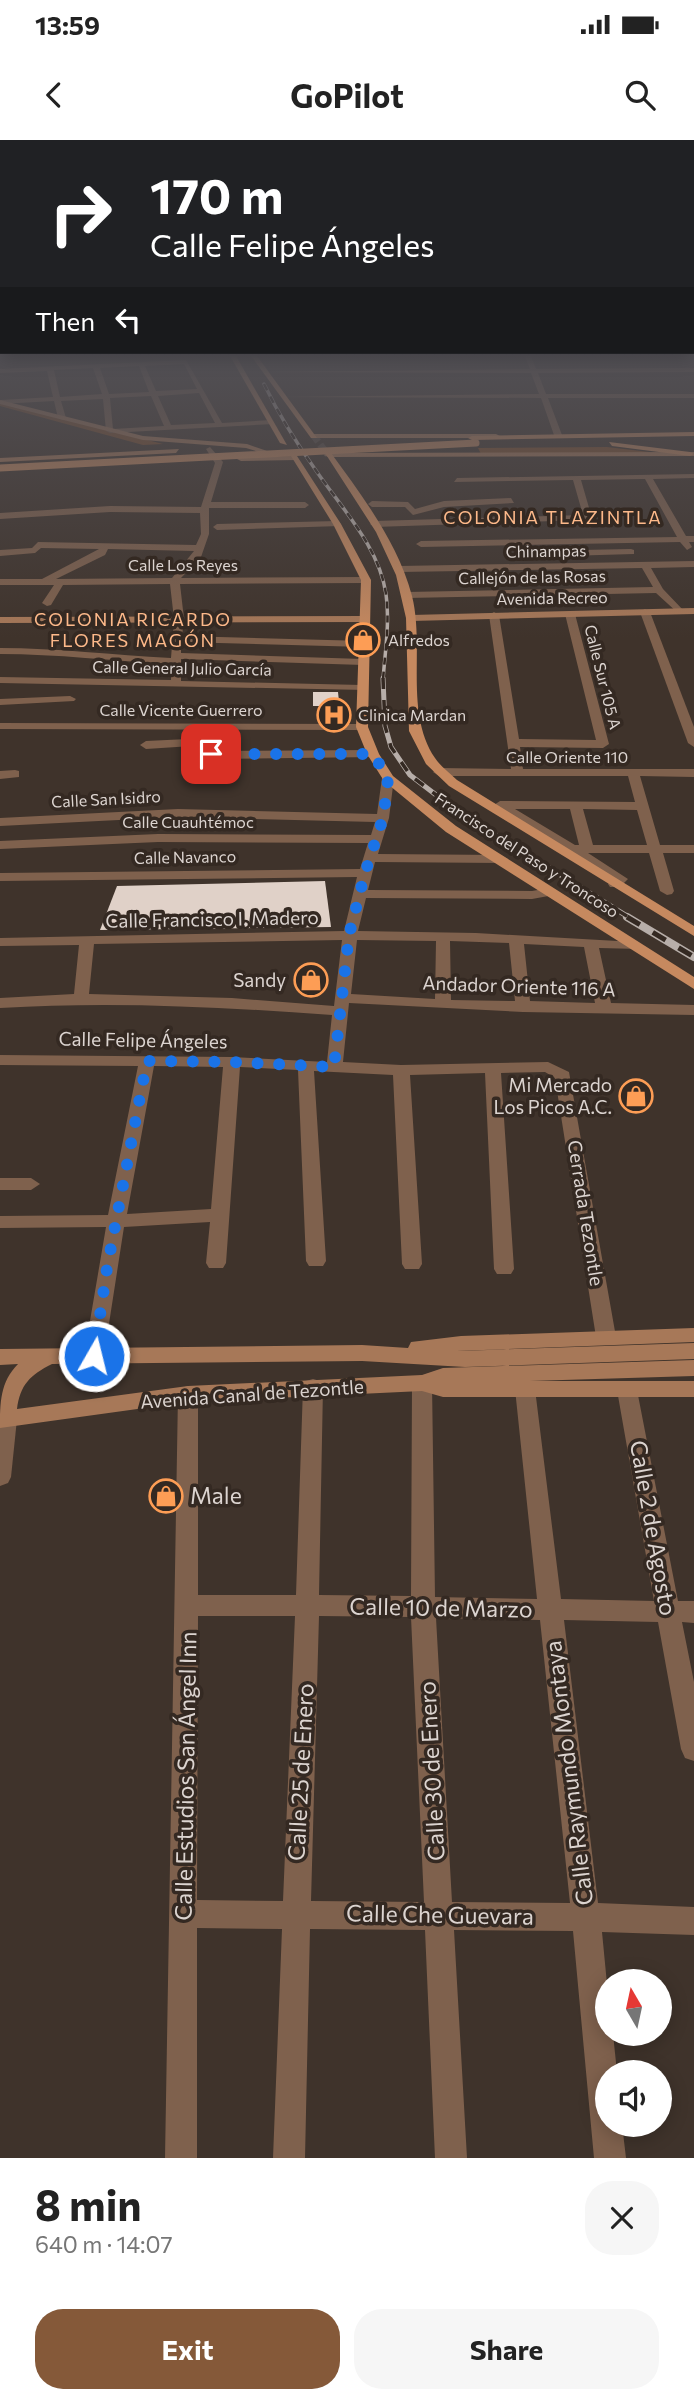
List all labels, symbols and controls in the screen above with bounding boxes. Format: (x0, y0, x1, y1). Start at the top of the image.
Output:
text: 13:59 (35, 9, 100, 40)
text: GoPilot (290, 75, 404, 115)
icon: back (35, 76, 73, 114)
icon: search (621, 76, 659, 114)
text: 170 m (150, 164, 283, 224)
icon: right (35, 168, 126, 259)
text: Calle Felipe Ángeles (150, 224, 435, 264)
icon: left (109, 301, 147, 339)
text: Then (35, 305, 95, 336)
district label: COLONIA TLAZINTLA (443, 506, 663, 528)
street label: Chinampas (505, 540, 587, 561)
street label: Calle Los Reyes (128, 555, 238, 574)
street label: Callejón de las Rosas (458, 566, 606, 587)
street label: Avenida Recreo (496, 587, 608, 608)
district label: COLONIA RICARDO FLORES MAGÓN (34, 608, 232, 651)
shop icon: Alfredos (344, 621, 382, 659)
street label: Calle Sur 105 A (581, 623, 626, 731)
place label: Alfredos (388, 630, 450, 649)
street label: Calle General Julio García (92, 656, 272, 679)
hospital icon: Clinica Mardan (315, 696, 353, 734)
street label: Calle Vicente Guerrero (99, 700, 263, 719)
place label: Clinica Mardan (358, 705, 466, 724)
pin (181, 724, 241, 784)
icon: arrive (192, 735, 230, 773)
street label: Calle Oriente 110 (506, 747, 628, 766)
street label: Calle San Isidro (51, 786, 161, 811)
street label: Francisco del Paso y Troncoso (432, 788, 623, 921)
street label: Calle Cuauhtémoc (122, 812, 254, 831)
street label: Calle Navanco (134, 846, 236, 867)
street label: Calle Francisco I. Madero (105, 905, 319, 932)
shop icon: Sandy (292, 961, 330, 999)
place label: Sandy (233, 968, 286, 991)
street label: Andador Oriente 116 A (422, 971, 616, 1000)
street label: Calle Felipe Ángeles (58, 1027, 228, 1052)
place label: Mi Mercado Los Picos A.C. (493, 1073, 612, 1118)
shop icon: Mi Mercado Los Picos A.C. (617, 1077, 655, 1115)
street label: Cerrada Tezontle (564, 1138, 609, 1288)
position arrow (57, 1319, 131, 1393)
street label: Avenida Canal de Tezontle (139, 1374, 365, 1413)
street label: Calle 2 de Agosto (625, 1438, 683, 1618)
shop icon: Male (147, 1477, 185, 1515)
place label: Male (190, 1481, 242, 1509)
street label: Calle 10 de Marzo (349, 1591, 533, 1623)
street label: Calle Estudios San Ángel Inn (168, 1631, 202, 1921)
street label: Calle Raymundo Montaya (538, 1639, 598, 1907)
street label: Calle 30 de Enero (412, 1681, 450, 1862)
street label: Calle 25 de Enero (281, 1682, 319, 1861)
street label: Calle Che Guevara (346, 1898, 534, 1930)
north arrow (595, 1969, 672, 2046)
map controls (595, 1969, 672, 2137)
button: sound (595, 2060, 672, 2137)
text: 8 min (35, 2178, 142, 2230)
button: close (585, 2181, 659, 2255)
text: 640 m · 14:07 (35, 2230, 173, 2258)
button: Exit (35, 2309, 340, 2389)
button: Share (354, 2309, 659, 2389)

